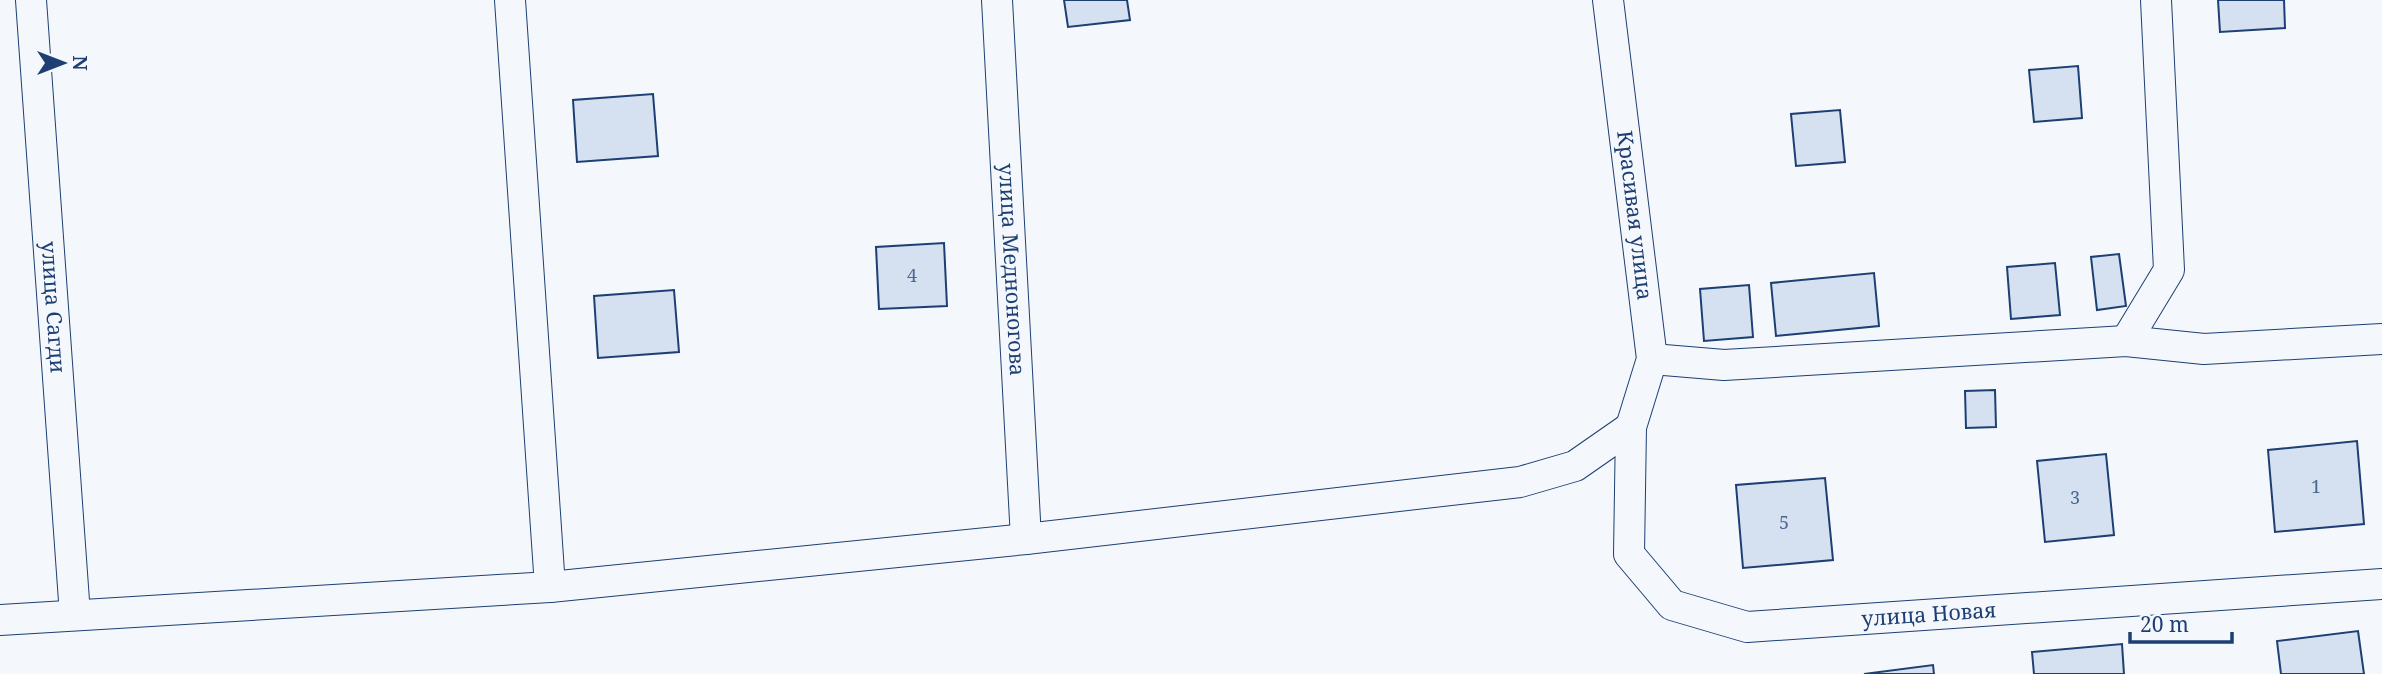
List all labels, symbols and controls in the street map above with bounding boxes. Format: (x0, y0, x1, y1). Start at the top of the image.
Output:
north arrow (28, 28, 98, 98)
text: N (67, 56, 93, 71)
street label: Красивая улица (1611, 129, 1660, 302)
street label: улица Медноногова (993, 163, 1032, 377)
street label: улица Сагди (35, 240, 73, 374)
house number: 4 (907, 263, 917, 287)
house number: 1 (2311, 474, 2321, 498)
house number: 3 (2070, 485, 2080, 509)
house number: 5 (1779, 510, 1789, 534)
street label: улица Новая (1861, 595, 1997, 632)
scale bar (2130, 600, 2232, 644)
text: 20 m (2140, 610, 2189, 638)

